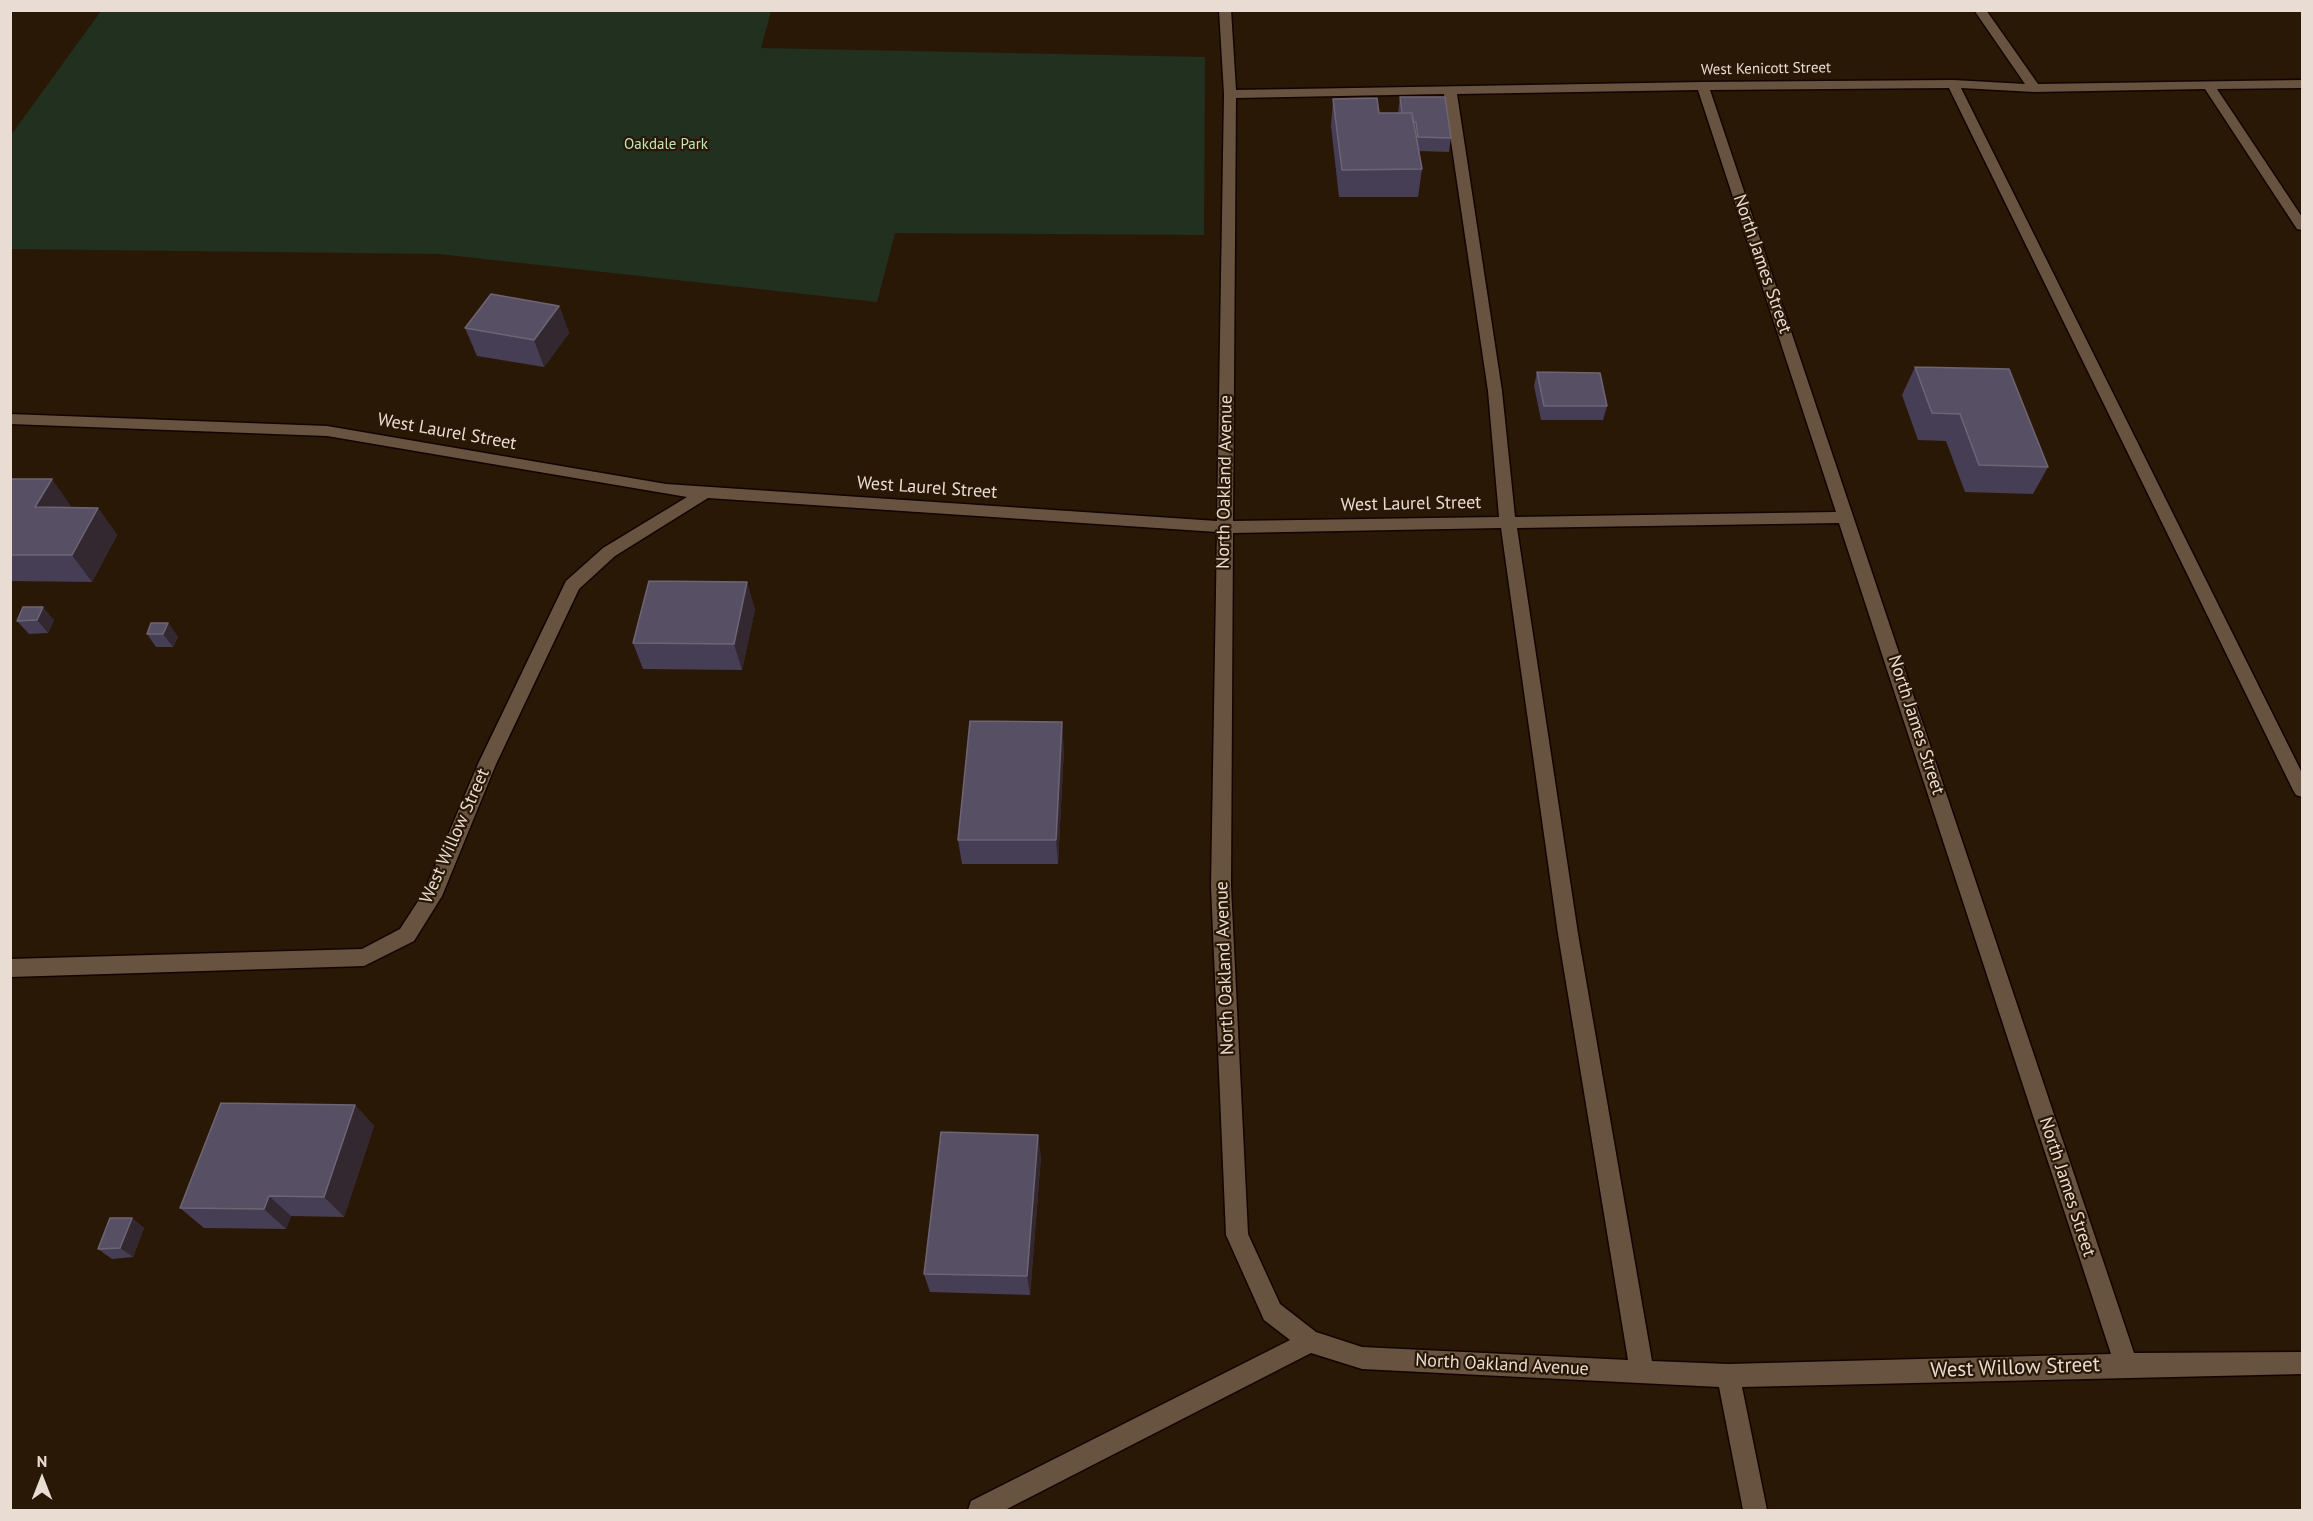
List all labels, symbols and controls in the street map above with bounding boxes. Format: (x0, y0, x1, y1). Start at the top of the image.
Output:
street label: West Kenicott Street (1701, 59, 1831, 79)
park label: Oakdale Park (624, 136, 708, 154)
street label: North James Street (1728, 192, 1796, 336)
street label: North Oakland Avenue (1213, 395, 1237, 569)
street label: West Laurel Street (376, 409, 518, 455)
street label: West Laurel Street (856, 472, 998, 504)
street label: West Laurel Street (1340, 492, 1482, 516)
street label: North James Street (1883, 652, 1949, 798)
street label: West Willow Street (416, 765, 494, 907)
street label: North Oakland Avenue (1211, 881, 1239, 1055)
street label: North James Street (2034, 1114, 2100, 1260)
street label: North Oakland Avenue (1415, 1350, 1589, 1380)
street label: West Willow Street (1930, 1352, 2100, 1384)
north arrow (12, 1449, 72, 1509)
text: N (37, 1451, 47, 1471)

